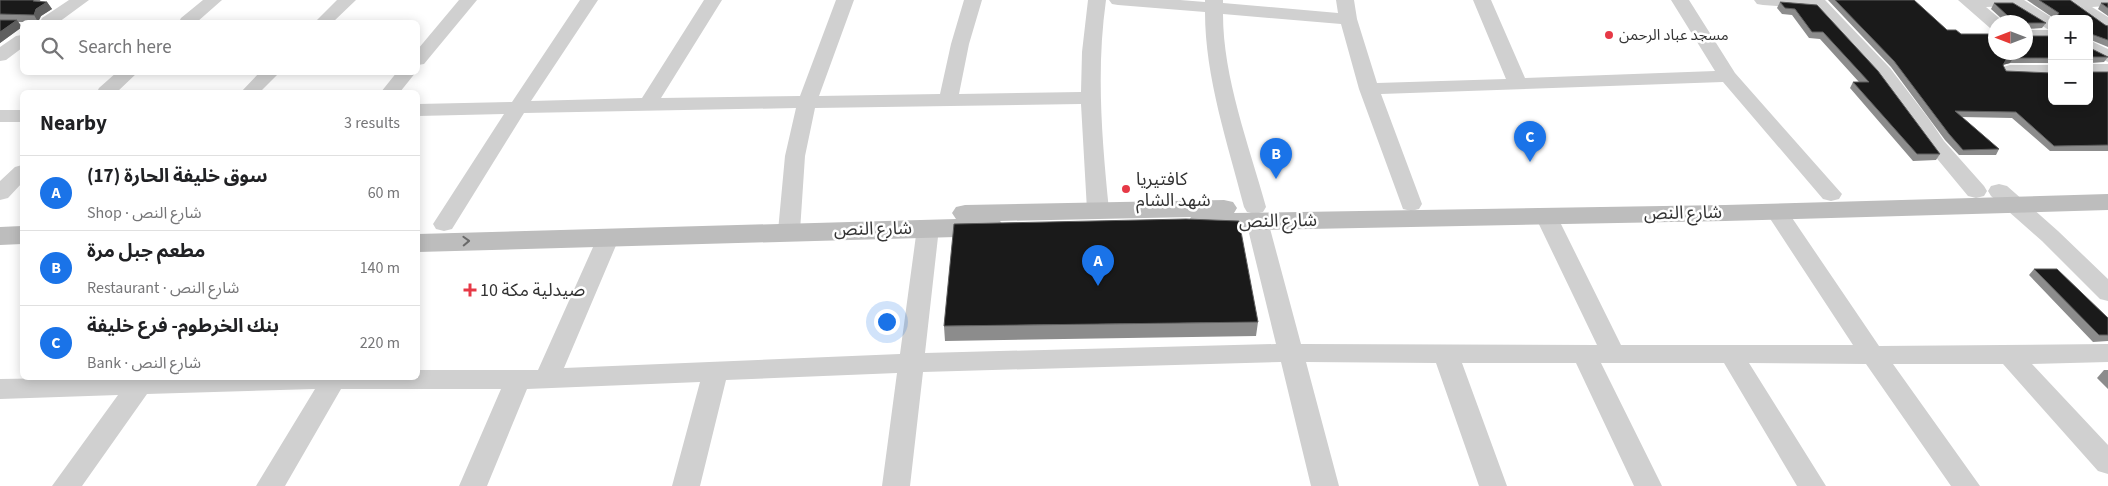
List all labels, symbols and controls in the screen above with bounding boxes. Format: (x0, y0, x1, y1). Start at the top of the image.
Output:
north arrow (1988, 15, 2033, 60)
map controls (2048, 15, 2093, 105)
button: + (2048, 15, 2093, 60)
search box (20, 20, 420, 75)
place label: مسجد عباد الرحمن (1619, 25, 1729, 46)
marker: مسجد عباد الرحمن (1603, 29, 1615, 41)
icon: search (38, 34, 66, 62)
text: Search here (78, 34, 172, 61)
button: − (2048, 60, 2093, 105)
text: Nearby (40, 108, 107, 138)
text: 3 results (344, 112, 400, 134)
pin: C (1514, 121, 1546, 162)
pin: B (1260, 138, 1292, 179)
text: سوق خليفة الحارة (17) (87, 163, 268, 190)
place label: كافتيريا شهد الشام (1136, 167, 1211, 214)
text: A (51, 182, 61, 204)
text: 60 m (368, 182, 400, 204)
marker: كافتيريا شهد الشام (1120, 183, 1132, 195)
street label: شارع النص (1644, 200, 1722, 227)
text: Shop · شارع النص (87, 202, 202, 224)
street label: شارع النص (1239, 208, 1317, 235)
street label: شارع النص (834, 216, 912, 243)
one-way arrow (462, 236, 470, 247)
text: مطعم جبل مرة (87, 238, 205, 265)
pin: A (1082, 245, 1114, 286)
text: B (51, 257, 61, 279)
text: 140 m (360, 257, 400, 279)
text: Restaurant · شارع النص (87, 277, 239, 299)
place label: صيدلية مكة 10 (480, 278, 585, 303)
marker: صيدلية مكة 10 (464, 284, 476, 296)
your location (874, 309, 900, 335)
text: بنك الخرطوم- فرع خليفة (87, 313, 279, 340)
text: C (51, 332, 61, 354)
text: 220 m (360, 332, 400, 354)
text: Bank · شارع النص (87, 352, 201, 374)

